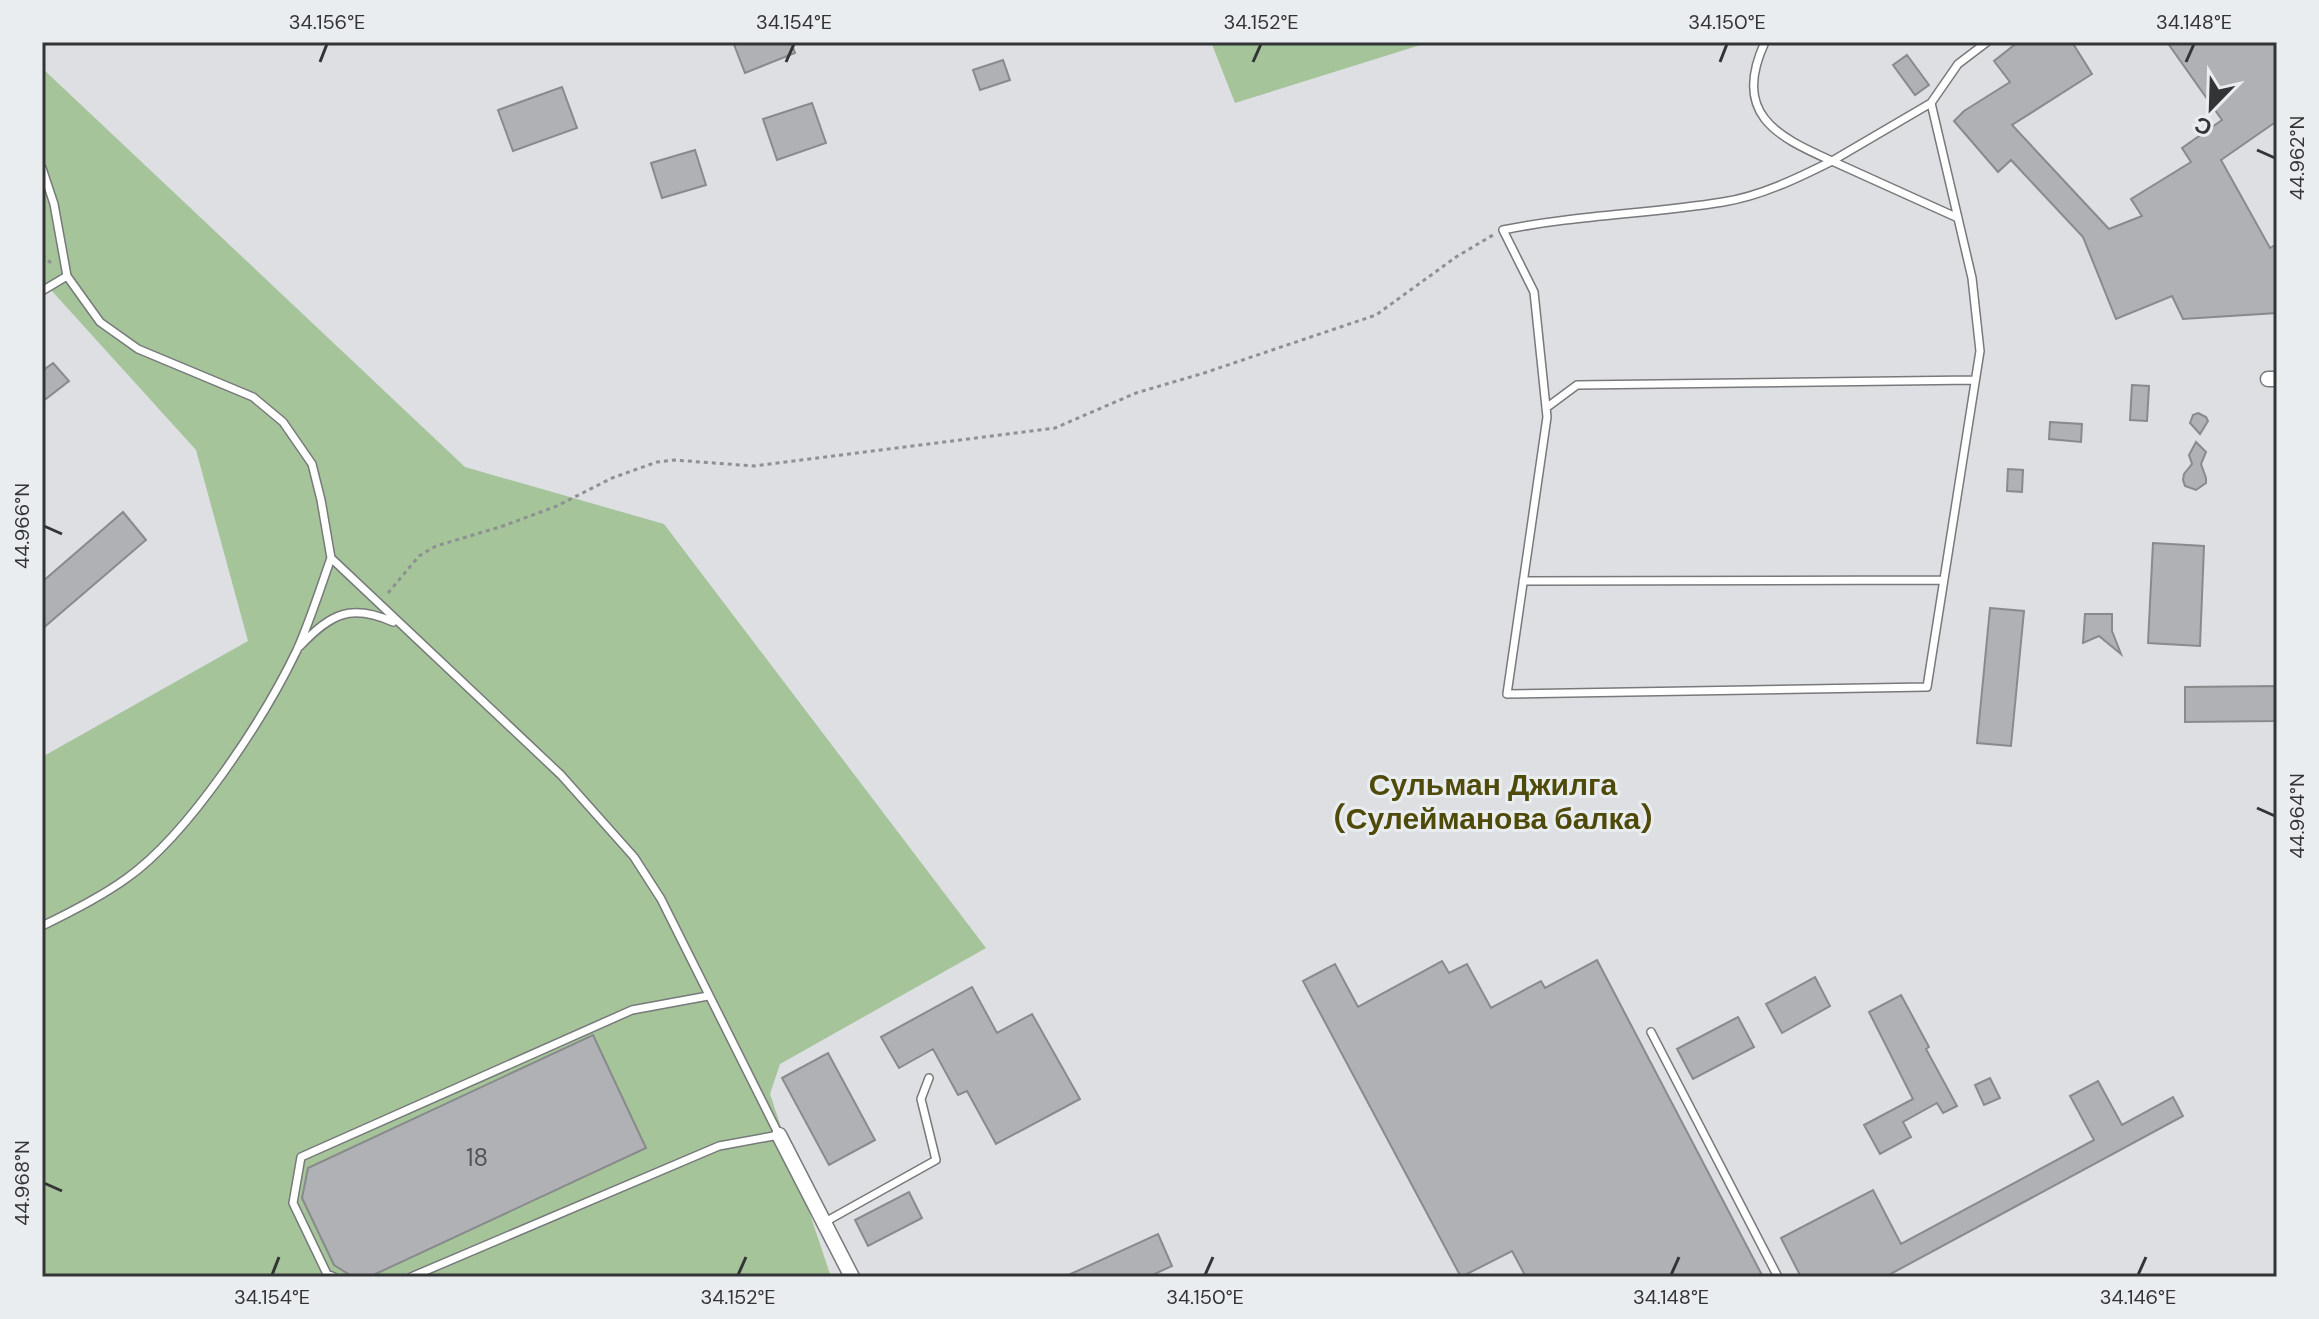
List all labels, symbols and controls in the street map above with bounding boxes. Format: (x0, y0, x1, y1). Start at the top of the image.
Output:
text: 34.156°E (289, 9, 365, 35)
text: 34.154°E (756, 9, 832, 35)
text: 34.152°E (1223, 9, 1299, 35)
text: 34.150°E (1688, 9, 1766, 35)
text: 34.148°E (2156, 9, 2232, 35)
north arrow (2171, 68, 2251, 148)
text: С (2190, 109, 2216, 142)
text: 44.962°N (2284, 116, 2310, 200)
text: 44.966°N (9, 483, 35, 569)
district label: Сульман Джилга (Сулейманова балка) (1334, 765, 1652, 838)
text: 44.964°N (2284, 773, 2310, 859)
text: 44.968°N (9, 1140, 35, 1226)
house number: 18 (466, 1142, 488, 1173)
text: 34.154°E (234, 1284, 310, 1310)
text: 34.152°E (700, 1284, 776, 1310)
text: 34.150°E (1166, 1284, 1244, 1310)
text: 34.148°E (1633, 1284, 1709, 1310)
text: 34.146°E (2100, 1284, 2176, 1310)

